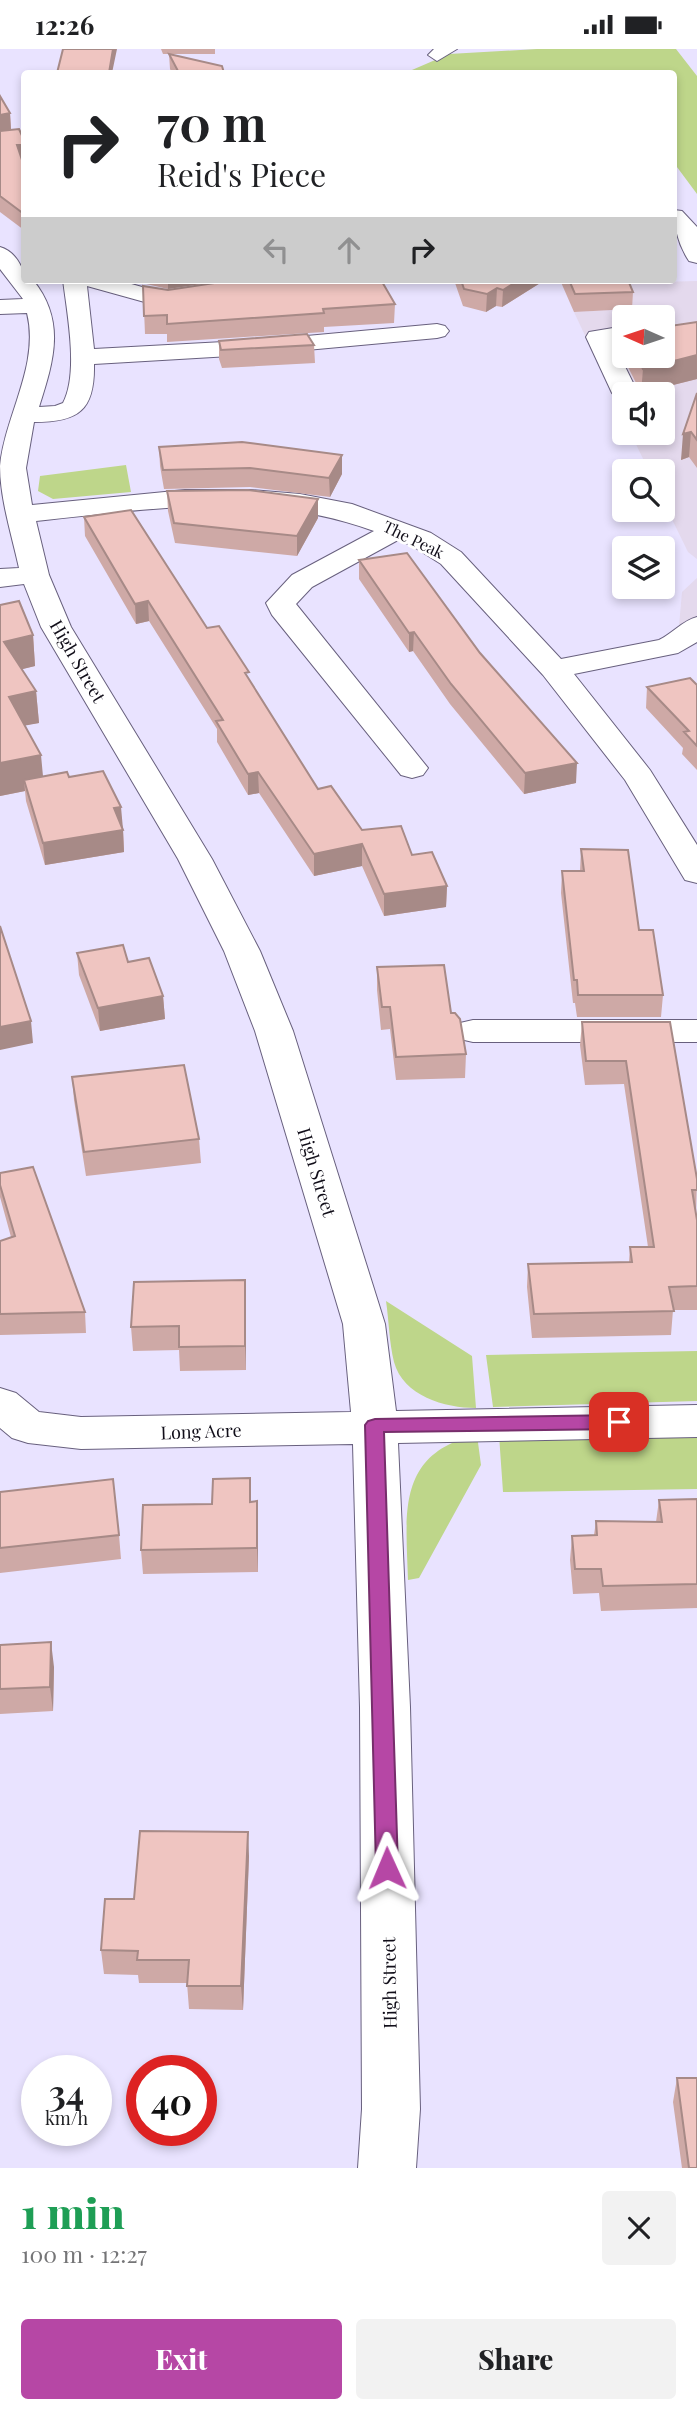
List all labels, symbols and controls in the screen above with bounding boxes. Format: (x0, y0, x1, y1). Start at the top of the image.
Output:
text: 12:26 (35, 7, 94, 42)
text: 70 m (157, 89, 267, 154)
icon: right (42, 98, 133, 189)
text: Reid's Piece (157, 152, 326, 195)
icon: left (257, 231, 295, 269)
icon: ahead (330, 231, 368, 269)
icon: right (403, 231, 441, 269)
north arrow (612, 305, 676, 367)
map controls (612, 305, 675, 599)
button: sound (612, 382, 675, 445)
button: search (612, 459, 675, 522)
street label: The Peak (380, 515, 448, 563)
button: layers (612, 536, 675, 599)
street label: High Street (45, 615, 112, 707)
street label: High Street (292, 1125, 342, 1220)
pin (589, 1392, 649, 1452)
icon: arrive (600, 1403, 638, 1441)
street label: Long Acre (160, 1418, 242, 1444)
position arrow (350, 1831, 424, 1905)
street label: High Street (376, 1936, 402, 2029)
speed limit sign: 40 (126, 2055, 217, 2146)
text: 34 (49, 2068, 84, 2115)
text: km/h (45, 2106, 88, 2130)
text: 1 min (21, 2184, 125, 2240)
button: close (602, 2191, 676, 2265)
text: 100 m · 12:27 (21, 2238, 147, 2269)
button: Exit (21, 2319, 342, 2399)
button: Share (356, 2319, 676, 2399)

